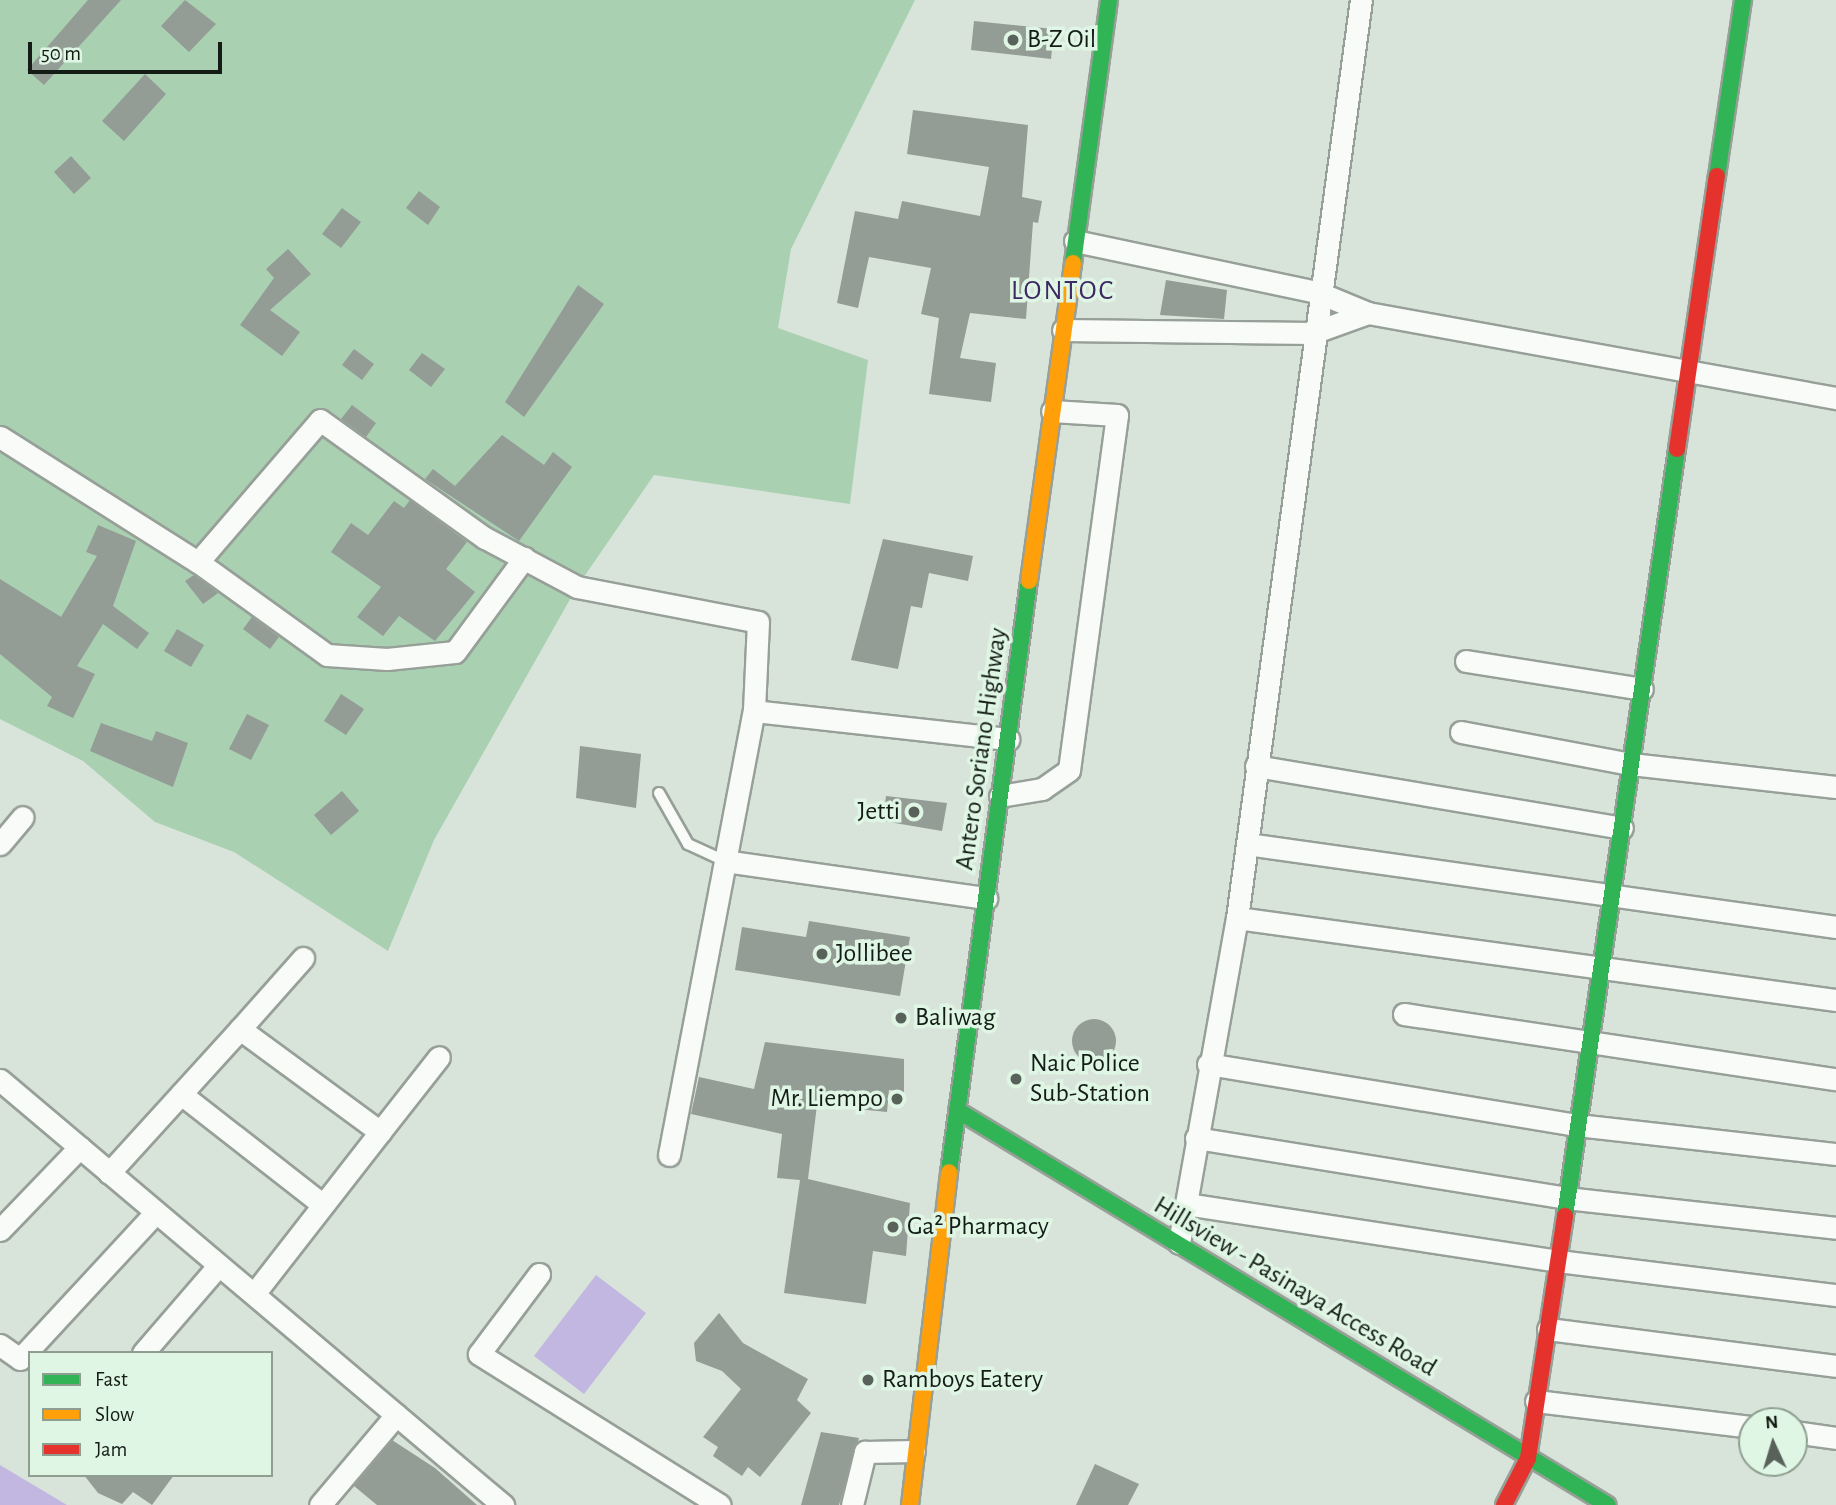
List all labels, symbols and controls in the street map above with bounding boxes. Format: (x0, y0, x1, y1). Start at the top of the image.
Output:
place label: B-Z Oil (1027, 24, 1096, 56)
scale bar (32, 28, 226, 72)
marker: B-Z Oil (1005, 32, 1021, 48)
text: 50 m (41, 43, 81, 64)
district label: LONTOC (1012, 274, 1114, 308)
street label: Antero Soriano Highway (950, 626, 1014, 872)
place label: Jetti (858, 796, 900, 828)
marker: Jetti (906, 804, 922, 820)
place label: Jollibee (836, 938, 913, 970)
marker: Jollibee (814, 946, 830, 962)
place label: Baliwag (915, 1002, 995, 1034)
marker: Baliwag (893, 1010, 909, 1026)
place label: Naic Police Sub-Station (1030, 1048, 1150, 1110)
marker: Naic Police Sub-Station (1008, 1071, 1024, 1087)
place label: Mr. Liempo (770, 1083, 883, 1115)
marker: Mr. Liempo (889, 1091, 905, 1107)
street label: Hillsview - Pasinaya Access Road (1148, 1190, 1442, 1384)
place label: Ga² Pharmacy (907, 1211, 1049, 1243)
marker: Ga² Pharmacy (885, 1219, 901, 1235)
legend (28, 1351, 273, 1477)
place label: Ramboys Eatery (882, 1364, 1043, 1396)
text: Fast (95, 1369, 128, 1390)
marker: Ramboys Eatery (860, 1372, 876, 1388)
text: Slow (95, 1404, 134, 1425)
north arrow (1738, 1407, 1808, 1477)
text: N (1764, 1413, 1779, 1432)
text: Jam (95, 1439, 127, 1460)

